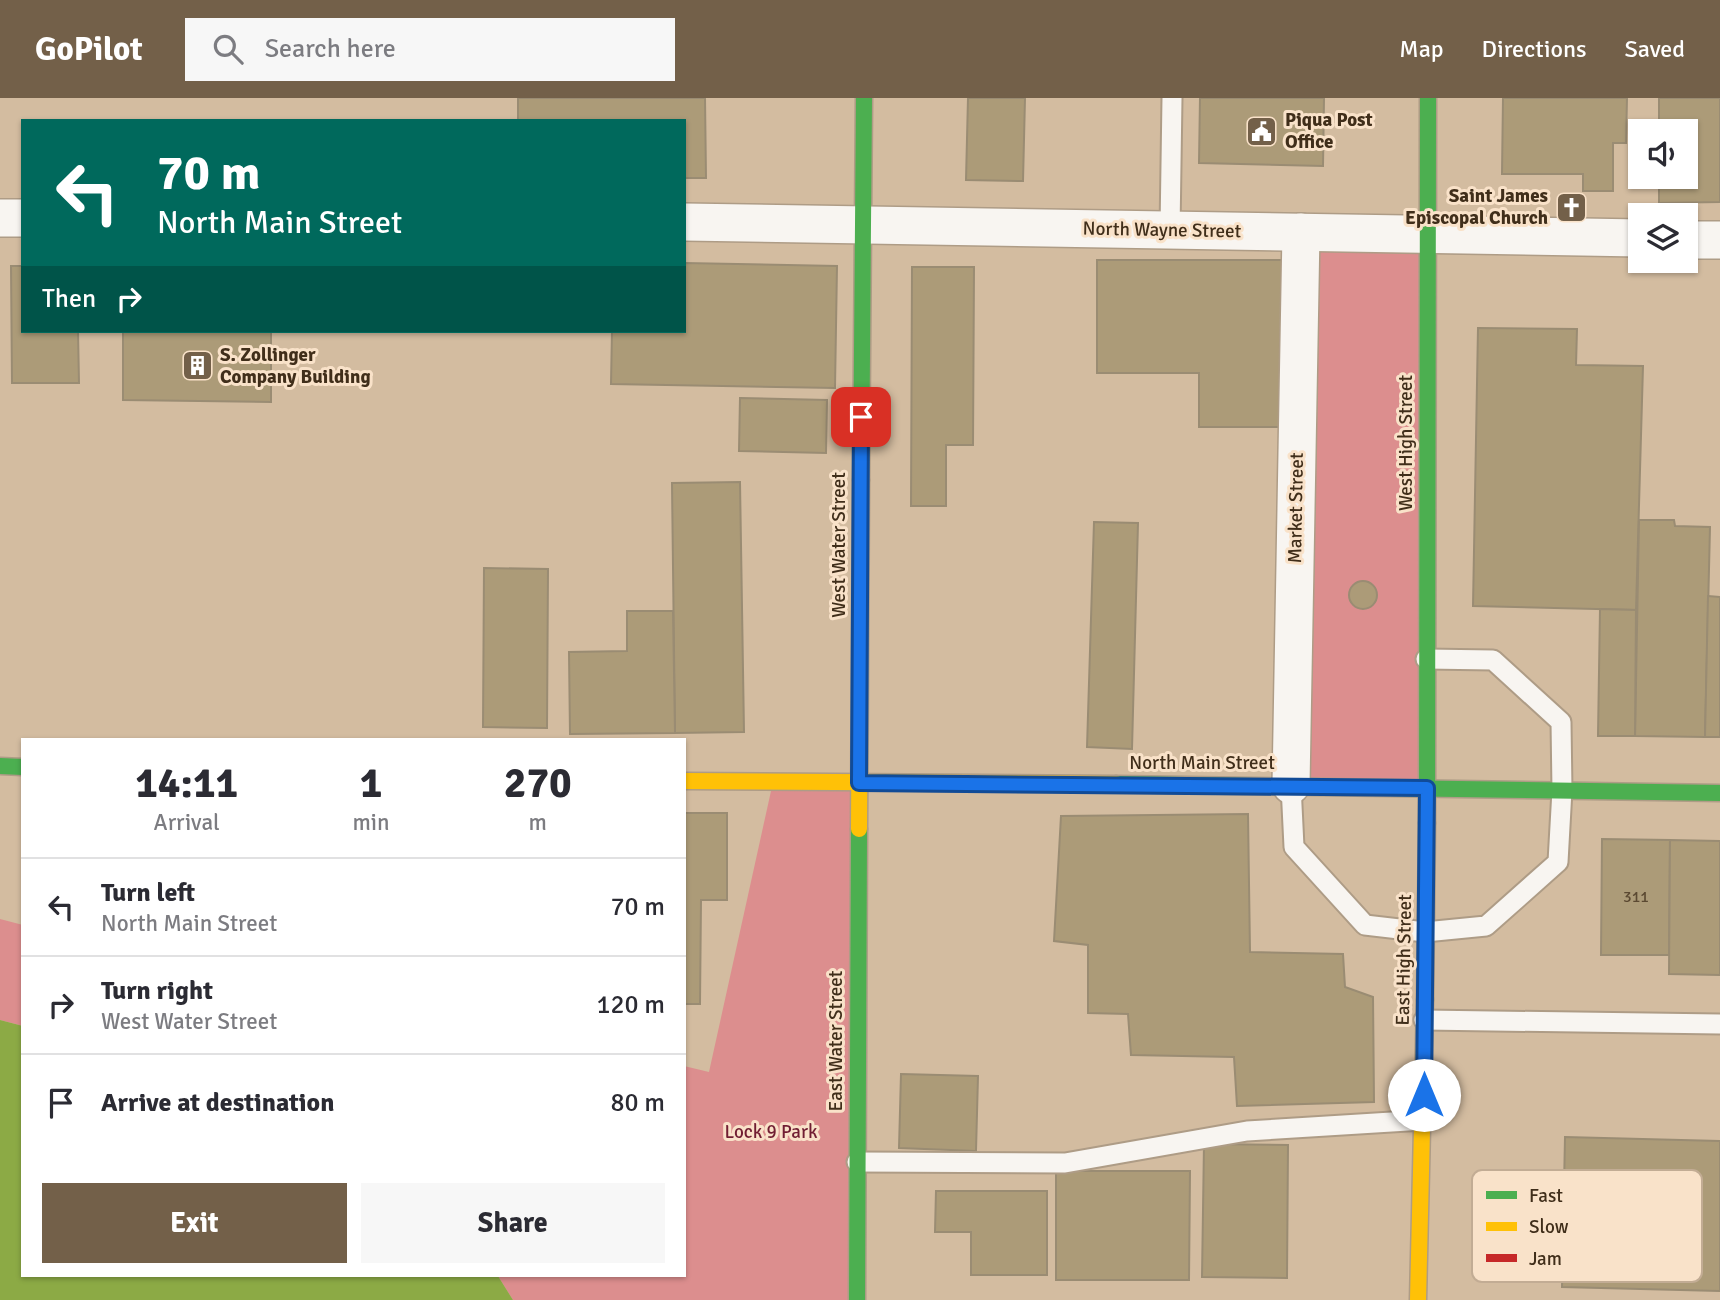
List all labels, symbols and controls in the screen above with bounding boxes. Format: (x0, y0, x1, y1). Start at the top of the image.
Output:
search box (185, 18, 675, 81)
text: GoPilot (35, 29, 143, 70)
icon: search (209, 30, 247, 68)
text: Search here (265, 33, 396, 65)
text: Map (1399, 34, 1444, 64)
text: Directions (1482, 34, 1587, 64)
text: Saved (1625, 34, 1685, 64)
place label: Piqua Post Office (1285, 108, 1373, 154)
public building icon: Piqua Post Office (1245, 114, 1279, 148)
map controls (1628, 119, 1698, 273)
button: sound (1628, 119, 1698, 189)
text: 70 m (157, 143, 260, 203)
icon: left (42, 147, 133, 238)
place label: Saint James Episcopal Church (1405, 184, 1548, 230)
church icon: Saint James Episcopal Church (1554, 190, 1588, 224)
text: North Main Street (157, 203, 402, 242)
button: layers (1628, 203, 1698, 273)
street label: North Wayne Street (1082, 217, 1242, 243)
icon: right (110, 280, 148, 318)
text: Then (42, 283, 96, 315)
place label: S. Zollinger Company Building (220, 343, 371, 389)
building icon: S. Zollinger Company Building (180, 349, 214, 383)
street label: West High Street (1394, 375, 1418, 511)
pin (831, 387, 891, 447)
icon: arrive (842, 398, 880, 436)
street label: Market Street (1283, 452, 1309, 564)
street label: West Water Street (827, 472, 851, 618)
street label: North Main Street (1129, 751, 1275, 775)
text: 14:11 (135, 758, 238, 809)
text: 1 (360, 758, 382, 809)
text: 270 (504, 758, 572, 809)
text: Arrival (154, 808, 220, 837)
text: min (352, 808, 390, 837)
text: m (529, 808, 547, 837)
text: Turn left (101, 877, 195, 909)
house number: 311 (1623, 887, 1649, 907)
icon: left (42, 888, 80, 926)
text: 70 m (610, 891, 665, 923)
street label: East High Street (1391, 894, 1417, 1026)
text: North Main Street (101, 909, 277, 938)
street label: East Water Street (824, 970, 848, 1111)
text: Turn right (101, 975, 213, 1007)
icon: right (42, 986, 80, 1024)
text: 120 m (596, 989, 665, 1021)
text: West Water Street (101, 1007, 277, 1036)
position arrow (1387, 1058, 1461, 1132)
icon: arrive (42, 1084, 80, 1122)
text: Arrive at destination (101, 1087, 334, 1119)
text: 80 m (610, 1087, 665, 1119)
park label: Lock 9 Park (725, 1120, 818, 1144)
legend (1472, 1170, 1702, 1282)
button: Exit (42, 1183, 347, 1263)
button: Share (361, 1183, 665, 1263)
text: Fast (1529, 1184, 1563, 1208)
text: Slow (1529, 1215, 1569, 1239)
text: Jam (1529, 1247, 1562, 1271)

